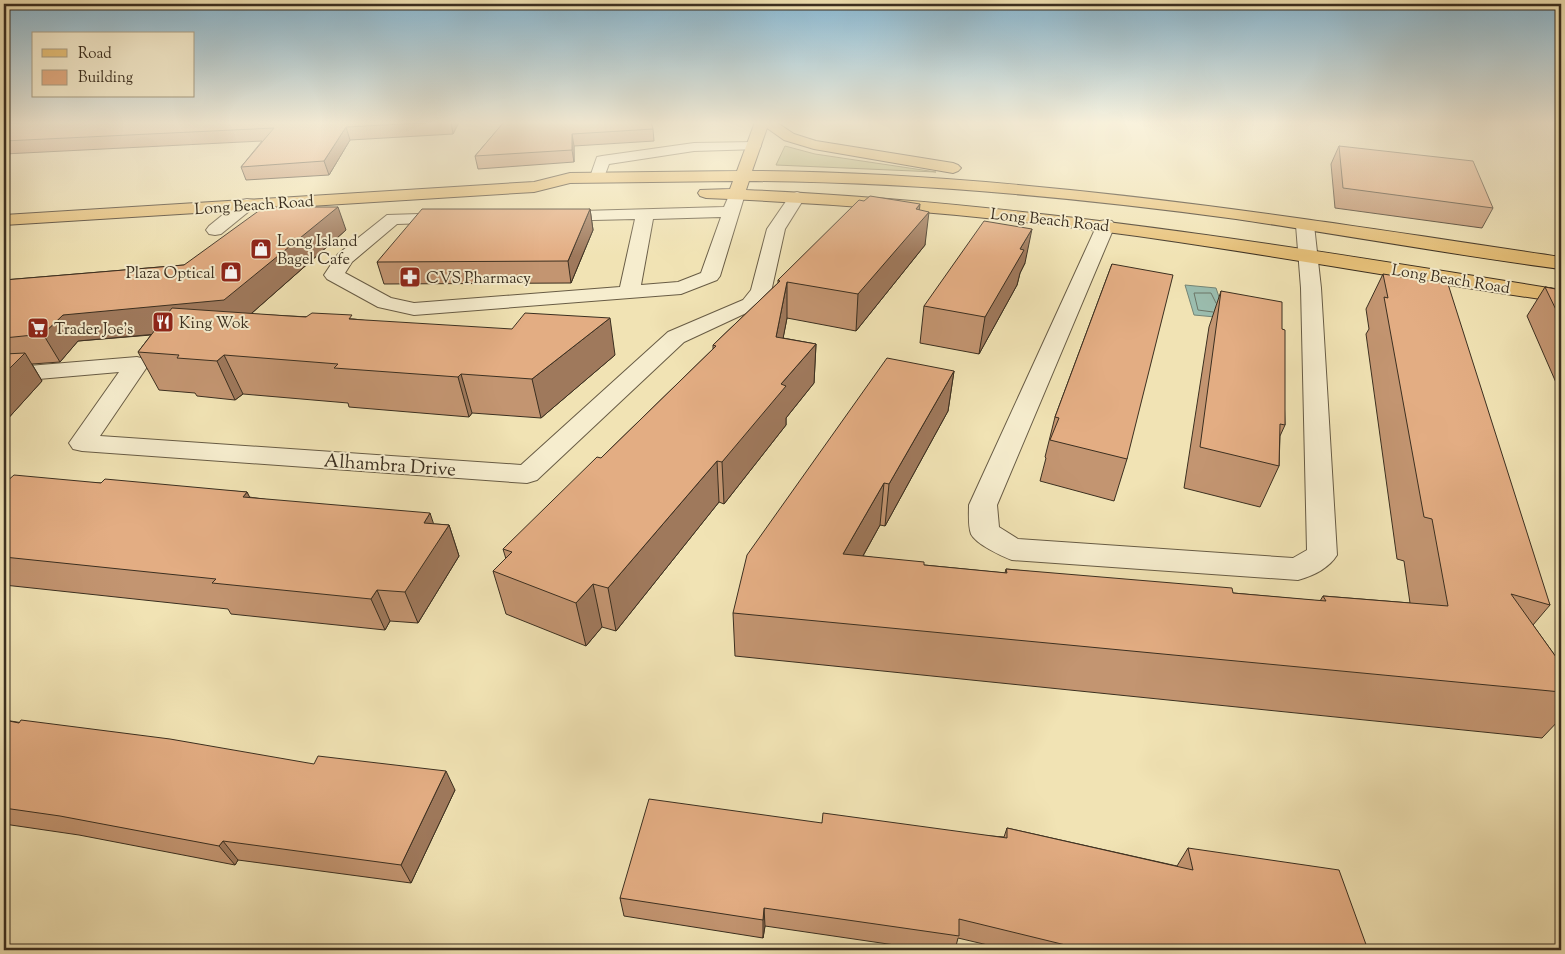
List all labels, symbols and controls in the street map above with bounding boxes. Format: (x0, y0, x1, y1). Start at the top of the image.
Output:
legend (32, 32, 195, 98)
text: Road (78, 44, 112, 65)
text: Building (78, 68, 133, 89)
street label: Long Beach Road (194, 191, 315, 222)
street label: Long Beach Road (989, 204, 1110, 239)
place label: Long Island Bagel Cafe (277, 231, 358, 272)
shop icon: Long Island Bagel Cafe (249, 237, 273, 261)
shop icon: Plaza Optical (219, 260, 243, 284)
street label: Long Beach Road (1390, 260, 1511, 301)
place label: Plaza Optical (126, 263, 216, 286)
pharmacy icon: CVS Pharmacy (398, 265, 422, 289)
place label: CVS Pharmacy (426, 268, 531, 291)
restaurant icon: King Wok (151, 310, 175, 334)
place label: King Wok (179, 313, 250, 336)
supermarket icon: Trader Joe's (26, 316, 50, 340)
place label: Trader Joe's (54, 319, 133, 342)
street label: Alhambra Drive (323, 448, 457, 485)

